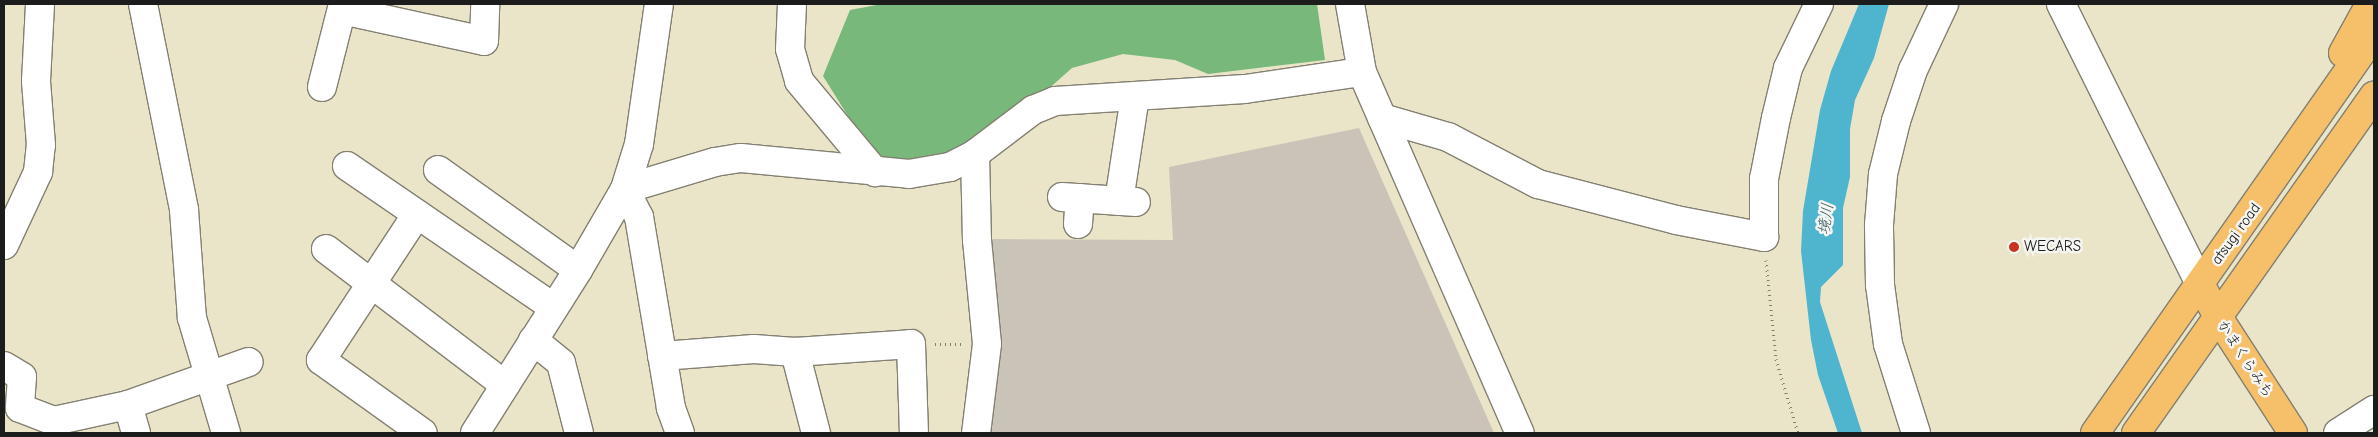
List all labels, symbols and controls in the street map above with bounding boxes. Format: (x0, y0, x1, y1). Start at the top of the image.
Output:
street label: atsugi road (2208, 200, 2264, 268)
water label: 境川 (1814, 202, 1838, 236)
place label: WECARS (2024, 238, 2081, 256)
marker: WECARS (2008, 241, 2020, 253)
street label: かまくらみち (2213, 316, 2277, 402)

